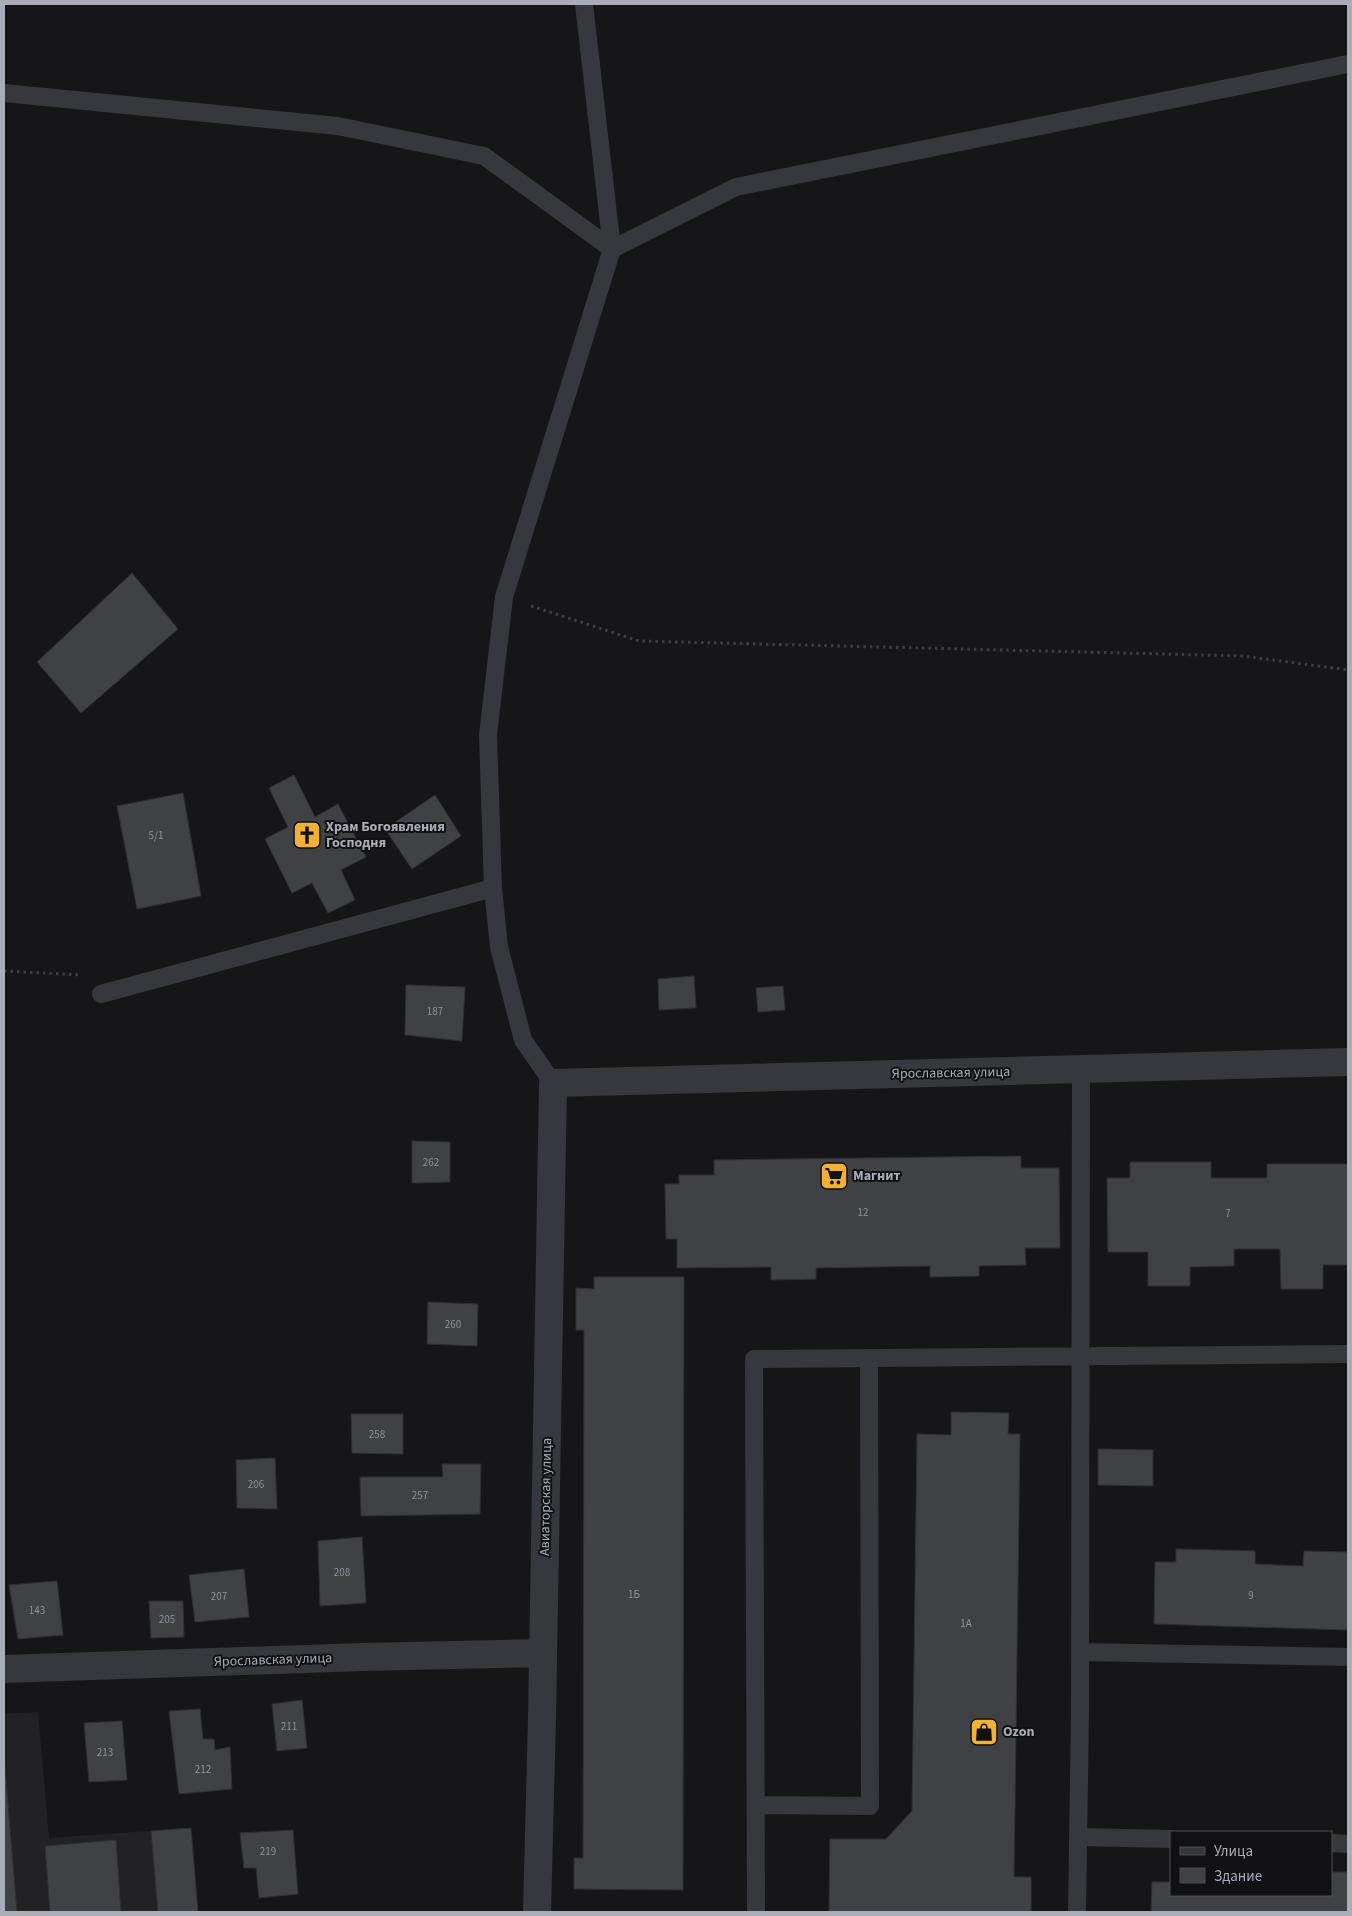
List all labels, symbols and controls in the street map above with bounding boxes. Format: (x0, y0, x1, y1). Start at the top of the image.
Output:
place label: Храм Богоявления Господня (326, 817, 445, 853)
church icon: Храм Богоявления Господня (292, 820, 322, 850)
house number: 5/1 (149, 828, 163, 843)
house number: 187 (427, 1004, 443, 1019)
street label: Ярославская улица (892, 1062, 1010, 1084)
house number: 262 (423, 1155, 439, 1170)
supermarket icon: Магнит (819, 1161, 849, 1191)
place label: Магнит (853, 1166, 900, 1186)
house number: 12 (858, 1205, 868, 1220)
house number: 7 (1225, 1206, 1231, 1221)
house number: 260 (445, 1317, 461, 1332)
house number: 258 (369, 1427, 386, 1442)
street label: Авиаторская улица (535, 1438, 557, 1556)
house number: 206 (248, 1477, 265, 1492)
house number: 257 (412, 1488, 428, 1503)
house number: 208 (334, 1565, 351, 1580)
house number: 1Б (628, 1587, 640, 1602)
house number: 9 (1248, 1588, 1254, 1603)
house number: 207 (211, 1589, 227, 1604)
house number: 143 (29, 1603, 45, 1618)
house number: 205 (159, 1612, 175, 1627)
house number: 1А (960, 1616, 972, 1631)
street label: Ярославская улица (213, 1648, 333, 1672)
shop icon: Ozon (969, 1717, 999, 1747)
house number: 211 (281, 1719, 297, 1734)
place label: Ozon (1003, 1722, 1034, 1742)
house number: 213 (97, 1745, 113, 1760)
house number: 212 (195, 1762, 211, 1777)
legend (1170, 1831, 1332, 1896)
text: Улица (1214, 1841, 1253, 1862)
house number: 219 (260, 1844, 276, 1859)
text: Здание (1214, 1866, 1262, 1887)

